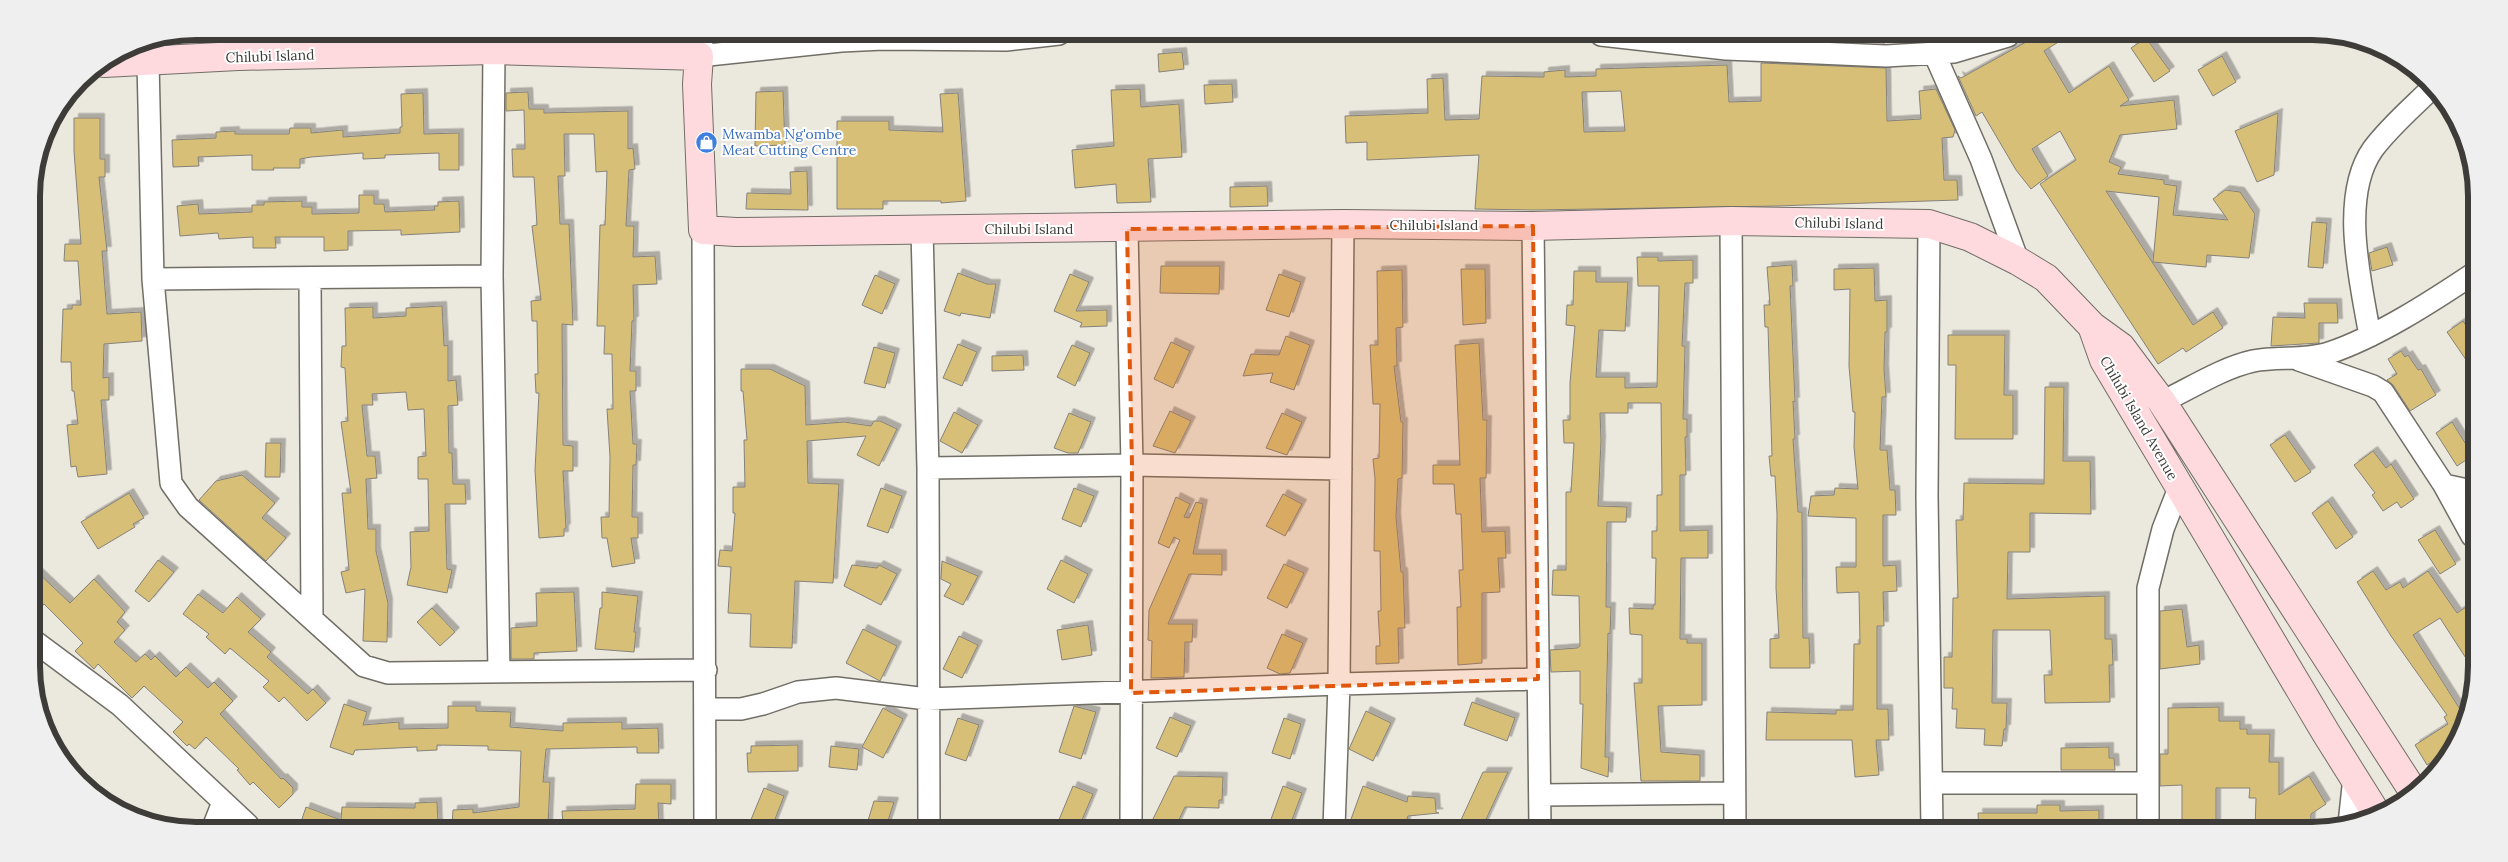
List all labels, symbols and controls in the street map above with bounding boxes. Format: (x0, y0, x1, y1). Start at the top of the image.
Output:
street label: Chilubi Island (225, 45, 315, 67)
place label: Mwamba Ng'ombe Meat Cutting Centre (722, 125, 857, 159)
shop icon: Mwamba Ng'ombe Meat Cutting Centre (694, 130, 718, 154)
street label: Chilubi Island (1794, 213, 1884, 233)
street label: Chilubi Island (1390, 216, 1478, 234)
street label: Chilubi Island (985, 220, 1073, 238)
street label: Chilubi Island Avenue (2096, 353, 2182, 484)

